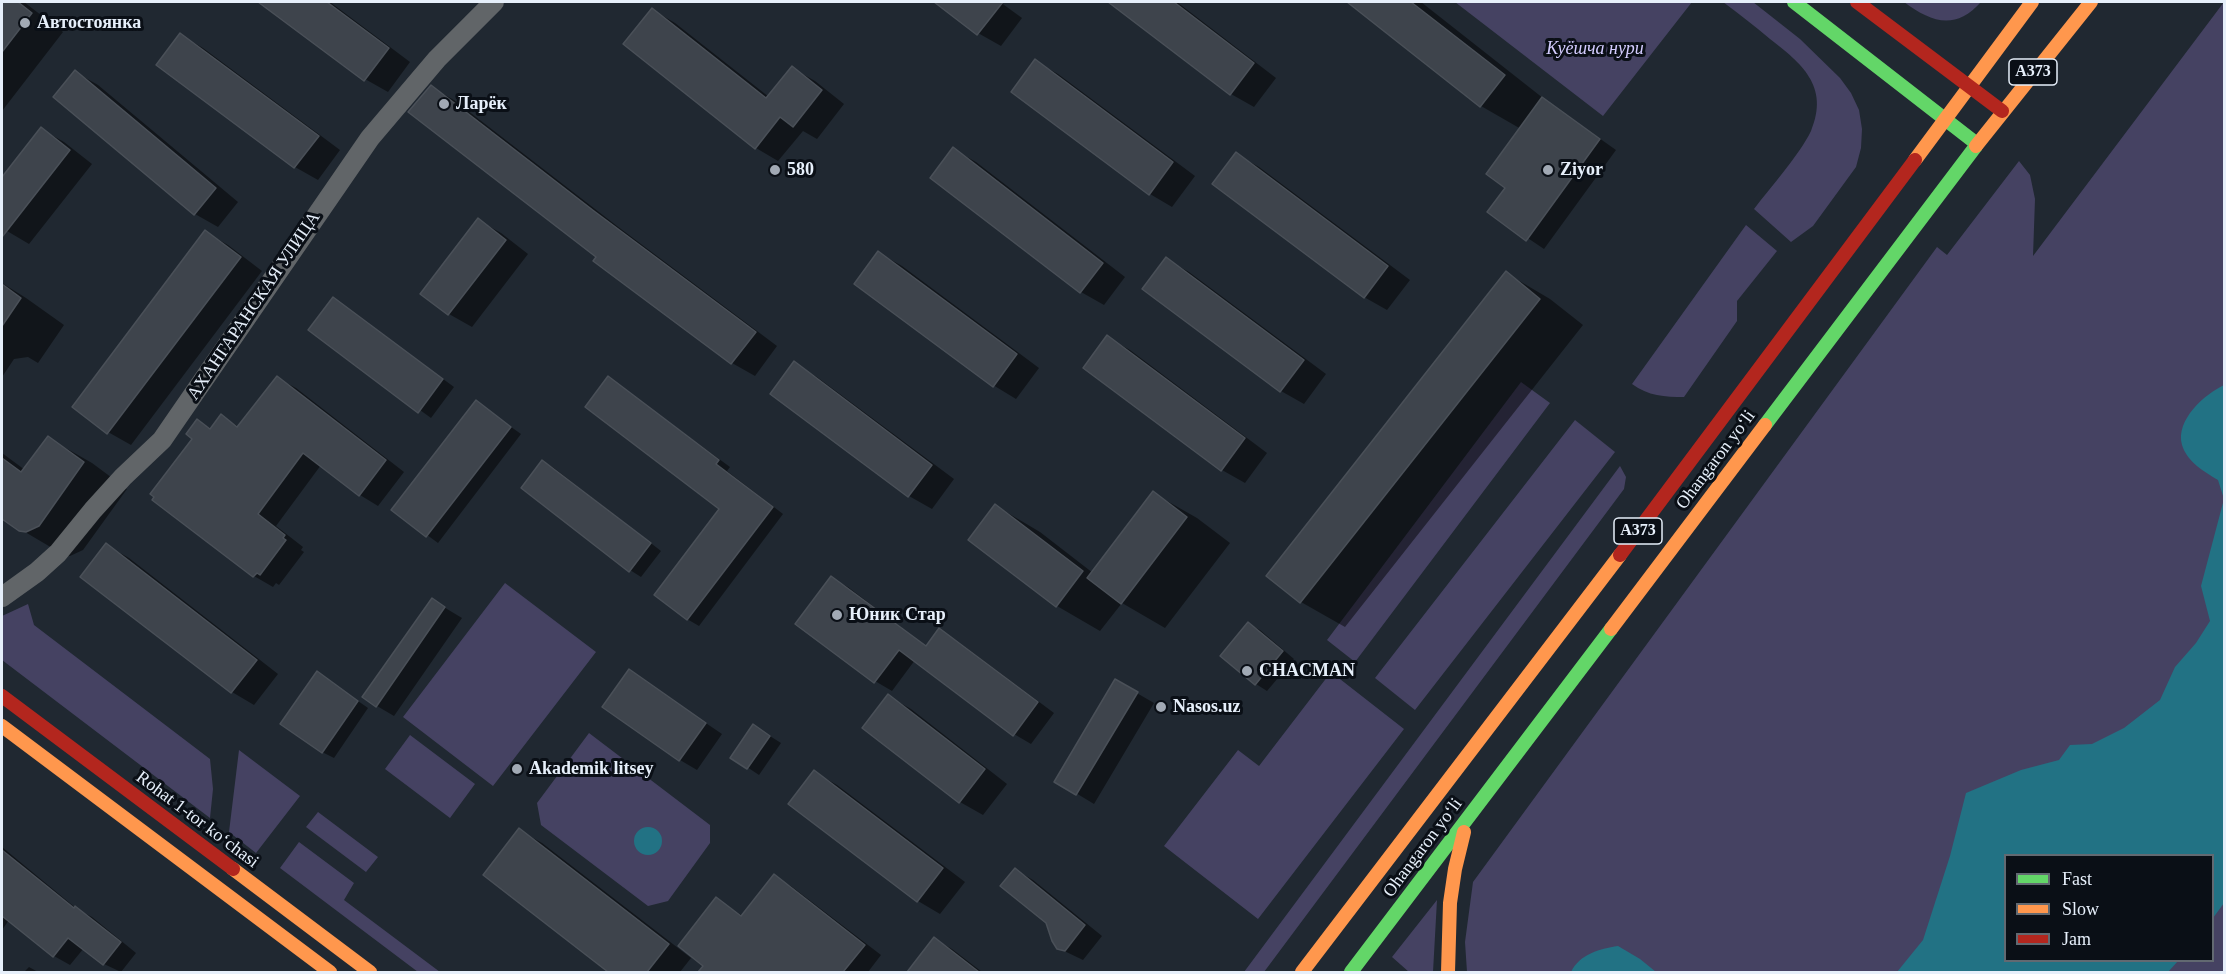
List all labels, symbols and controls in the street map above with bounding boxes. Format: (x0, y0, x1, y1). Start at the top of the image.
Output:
place label: Автостоянка (37, 12, 141, 34)
marker: Автостоянка (18, 16, 32, 30)
park label: Куёшча нури (1546, 38, 1644, 60)
road number: A373 (2009, 59, 2057, 85)
place label: Ларёк (456, 93, 507, 115)
marker: Ларёк (437, 97, 451, 111)
place label: 580 (787, 159, 814, 181)
place label: Ziyor (1560, 159, 1603, 181)
marker: 580 (768, 163, 782, 177)
marker: Ziyor (1541, 163, 1555, 177)
street label: АХАНГАРАНСКАЯ УЛИЦА (183, 208, 325, 404)
street label: Ohangaron yoʻli (1672, 406, 1760, 514)
road number: A373 (1614, 518, 1662, 544)
place label: Юник Стар (849, 604, 946, 626)
marker: Юник Стар (830, 608, 844, 622)
place label: CHACMAN (1259, 660, 1355, 682)
marker: CHACMAN (1240, 664, 1254, 678)
place label: Nasos.uz (1173, 696, 1241, 718)
marker: Nasos.uz (1154, 700, 1168, 714)
place label: Akademik litsey (529, 758, 654, 780)
marker: Akademik litsey (510, 762, 524, 776)
street label: Rohat 1-tor koʻchasi (131, 767, 263, 873)
street label: Ohangaron yoʻli (1379, 794, 1467, 902)
legend (2004, 854, 2214, 962)
text: Fast (2062, 869, 2092, 889)
text: Slow (2062, 899, 2099, 919)
text: Jam (2062, 929, 2091, 949)

